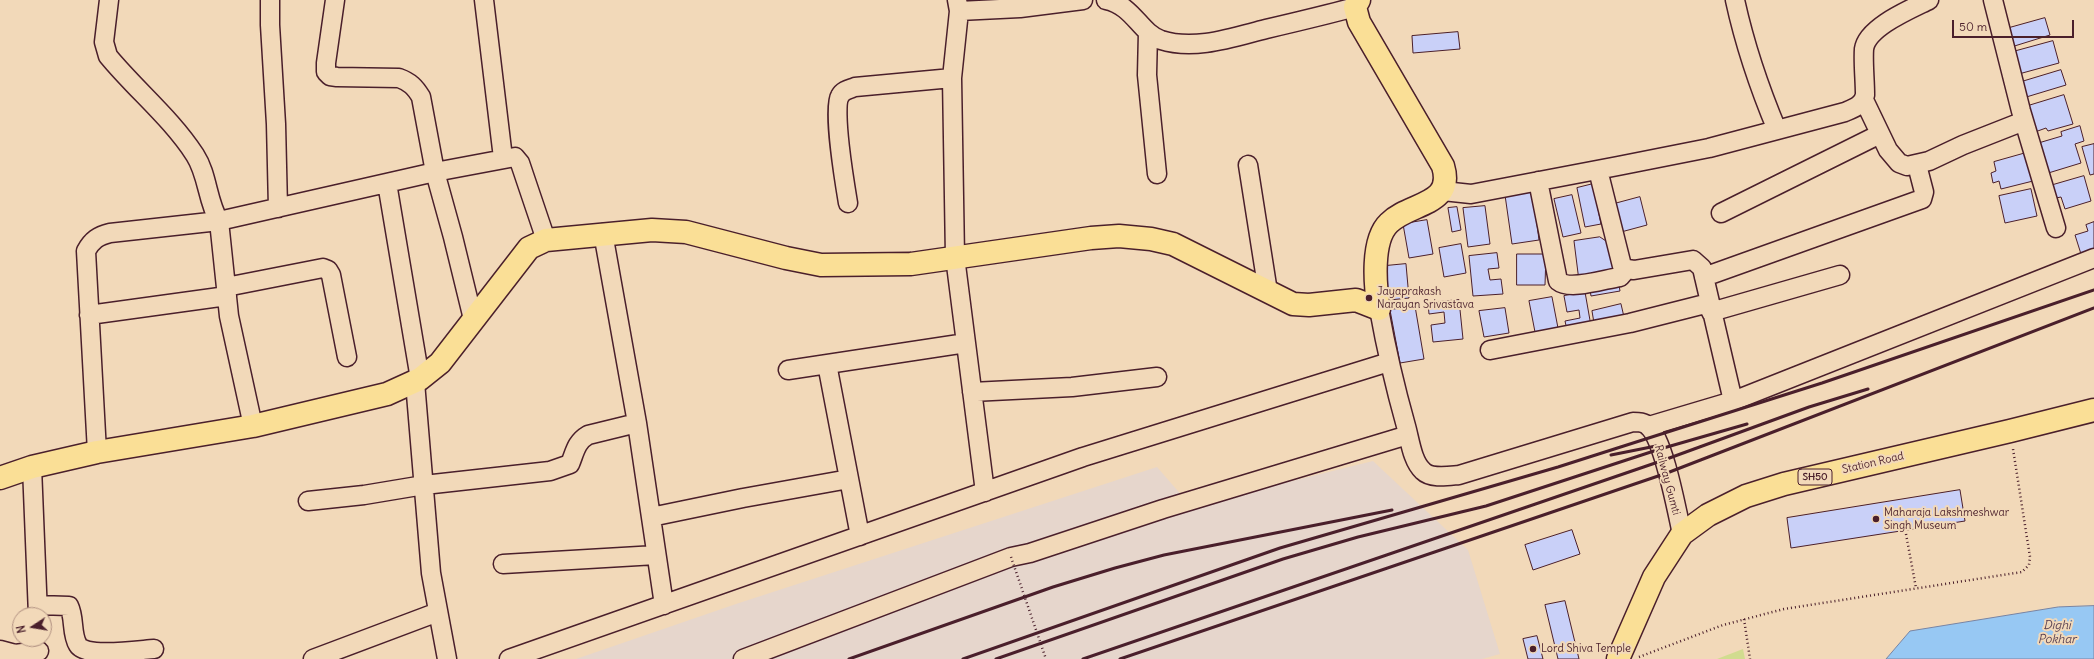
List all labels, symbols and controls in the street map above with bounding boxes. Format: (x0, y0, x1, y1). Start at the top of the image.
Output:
scale bar (1954, 12, 2076, 38)
text: 50 m (1959, 19, 1987, 34)
place label: Jayaprakash Narayan Srivastava (1377, 285, 1474, 311)
marker: Jayaprakash Narayan Srivastava (1364, 293, 1374, 303)
street label: Railway Gumti (1651, 444, 1683, 516)
street label: Station Road (1841, 449, 1905, 477)
road number: SH50 (1798, 469, 1832, 485)
place label: Maharaja Lakshmeshwar Singh Museum (1884, 506, 2009, 532)
marker: Maharaja Lakshmeshwar Singh Museum (1871, 514, 1881, 524)
north arrow (12, 607, 52, 647)
water label: Dighi Pokhar (2038, 619, 2076, 647)
text: N (14, 624, 29, 634)
place label: Lord Shiva Temple (1541, 642, 1631, 656)
marker: Lord Shiva Temple (1528, 644, 1538, 654)

